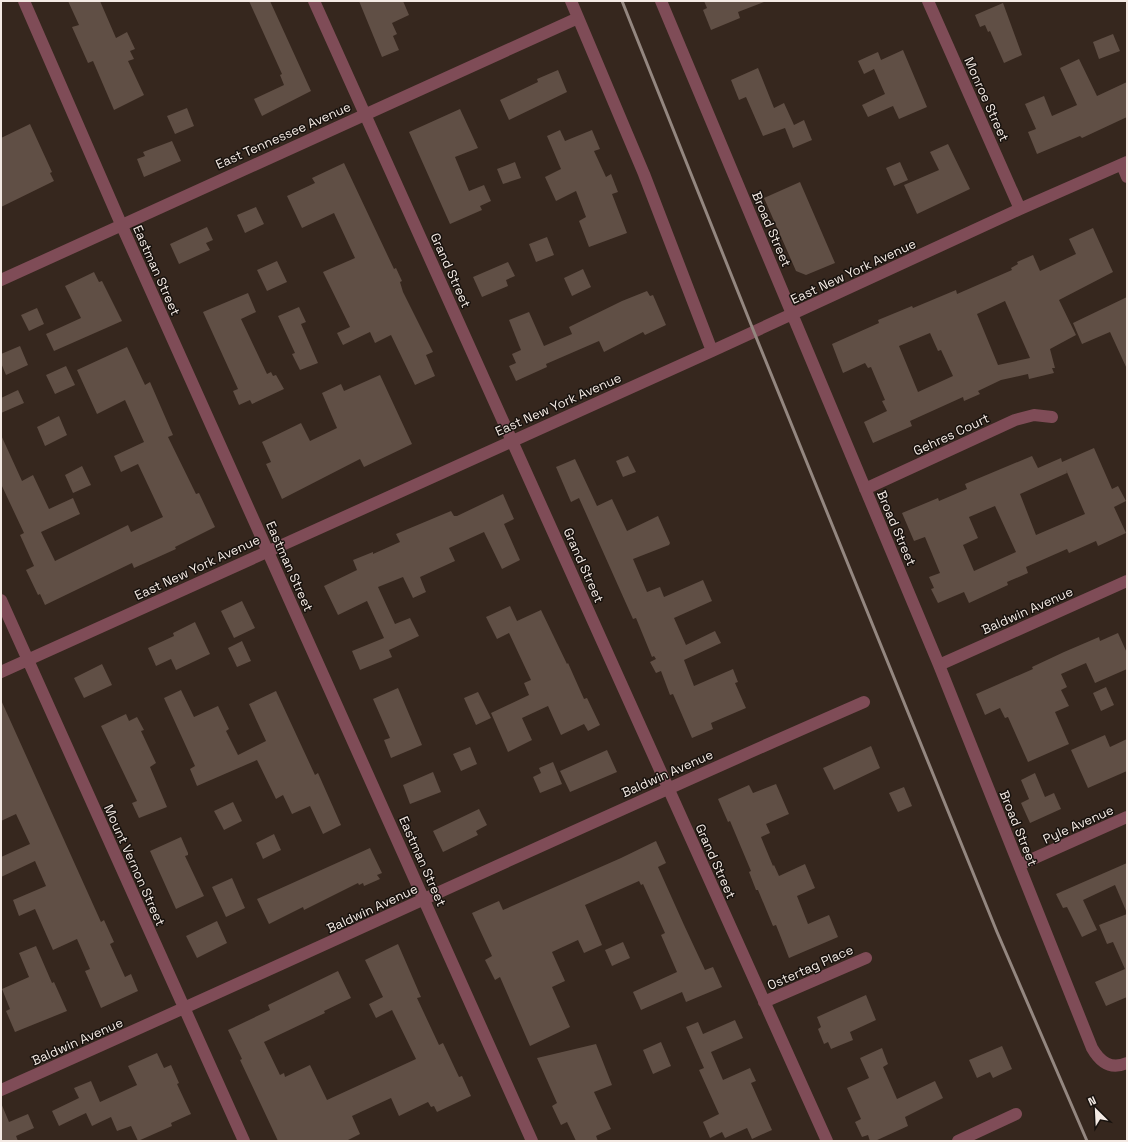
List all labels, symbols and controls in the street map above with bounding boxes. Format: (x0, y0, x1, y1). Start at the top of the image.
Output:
street label: Monroe Street (960, 54, 1013, 144)
street label: East Tennessee Avenue (213, 98, 353, 173)
street label: Broad Street (748, 189, 795, 269)
street label: Eastman Street (129, 222, 184, 318)
street label: Grand Street (426, 230, 475, 310)
street label: East New York Avenue (788, 235, 919, 308)
street label: East New York Avenue (492, 369, 624, 440)
street label: Gehres Court (910, 409, 992, 459)
street label: Broad Street (873, 488, 920, 568)
street label: Eastman Street (262, 518, 317, 614)
street label: Grand Street (559, 525, 608, 605)
street label: East New York Avenue (132, 531, 263, 604)
street label: Baldwin Avenue (979, 583, 1076, 638)
street label: Baldwin Avenue (619, 746, 716, 801)
street label: Broad Street (996, 788, 1041, 868)
street label: Pyle Avenue (1040, 801, 1116, 848)
street label: Mount Vernon Street (100, 802, 169, 929)
street label: Eastman Street (395, 813, 450, 909)
street label: Grand Street (691, 821, 740, 901)
street label: Baldwin Avenue (324, 880, 420, 937)
street label: Ostertag Place (765, 941, 856, 994)
street label: Baldwin Avenue (29, 1014, 126, 1069)
north arrow (1076, 1090, 1116, 1130)
text: N (1086, 1093, 1098, 1109)

